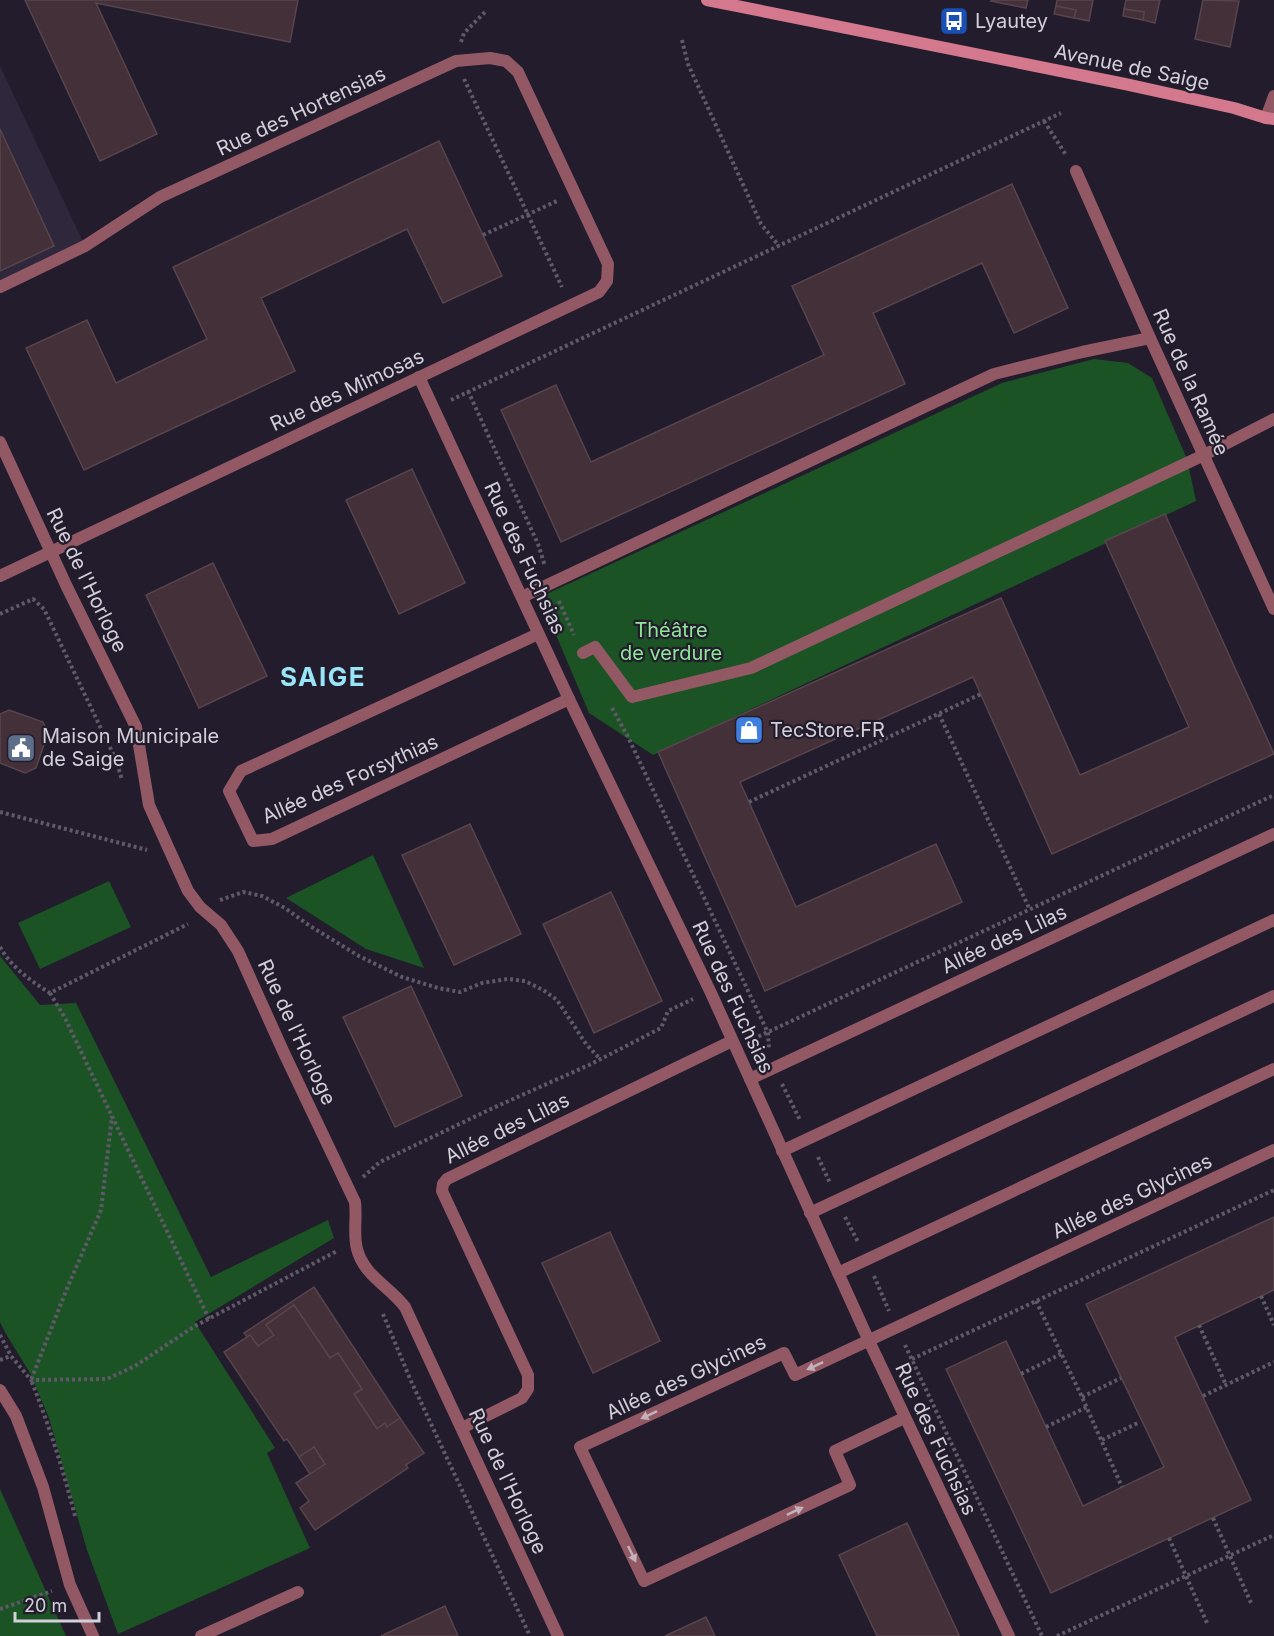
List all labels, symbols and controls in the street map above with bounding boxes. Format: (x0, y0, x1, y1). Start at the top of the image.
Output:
bus stop icon: Lyautey (938, 5, 970, 37)
place label: Lyautey (975, 9, 1048, 33)
street label: Avenue de Saige (1052, 39, 1212, 95)
street label: Rue des Hortensias (213, 61, 389, 161)
street label: Rue de la Ramée (1148, 305, 1234, 459)
street label: Rue des Mimosas (266, 344, 428, 436)
street label: Rue des Fuchsias (479, 478, 571, 638)
street label: Rue de l'Horloge (42, 504, 132, 656)
park label: Théâtre de verdure (620, 618, 722, 665)
district label: SAIGE (280, 661, 366, 692)
shop icon: TecStore.FR (733, 714, 765, 746)
place label: TecStore.FR (770, 718, 885, 742)
place label: Maison Municipale de Saige (42, 724, 219, 771)
street label: Allée des Forsythias (258, 729, 442, 829)
public building icon: Maison Municipale de Saige (5, 732, 37, 764)
street label: Allée des Lilas (938, 900, 1070, 978)
street label: Rue des Fuchsias (687, 917, 779, 1077)
street label: Rue de l'Horloge (253, 955, 341, 1109)
street label: Allée des Lilas (441, 1088, 573, 1168)
street label: Allée des Glycines (1048, 1148, 1216, 1244)
street label: Allée des Glycines (602, 1329, 770, 1425)
street label: Rue des Fuchsias (890, 1359, 982, 1519)
one-way arrow (807, 1361, 824, 1370)
street label: Rue de l'Horloge (464, 1404, 552, 1558)
one-way arrow (641, 1411, 658, 1420)
one-way arrow (786, 1506, 804, 1516)
one-way arrow (627, 1546, 636, 1563)
scale bar (15, 1585, 99, 1623)
text: 20 m (24, 1595, 67, 1616)

